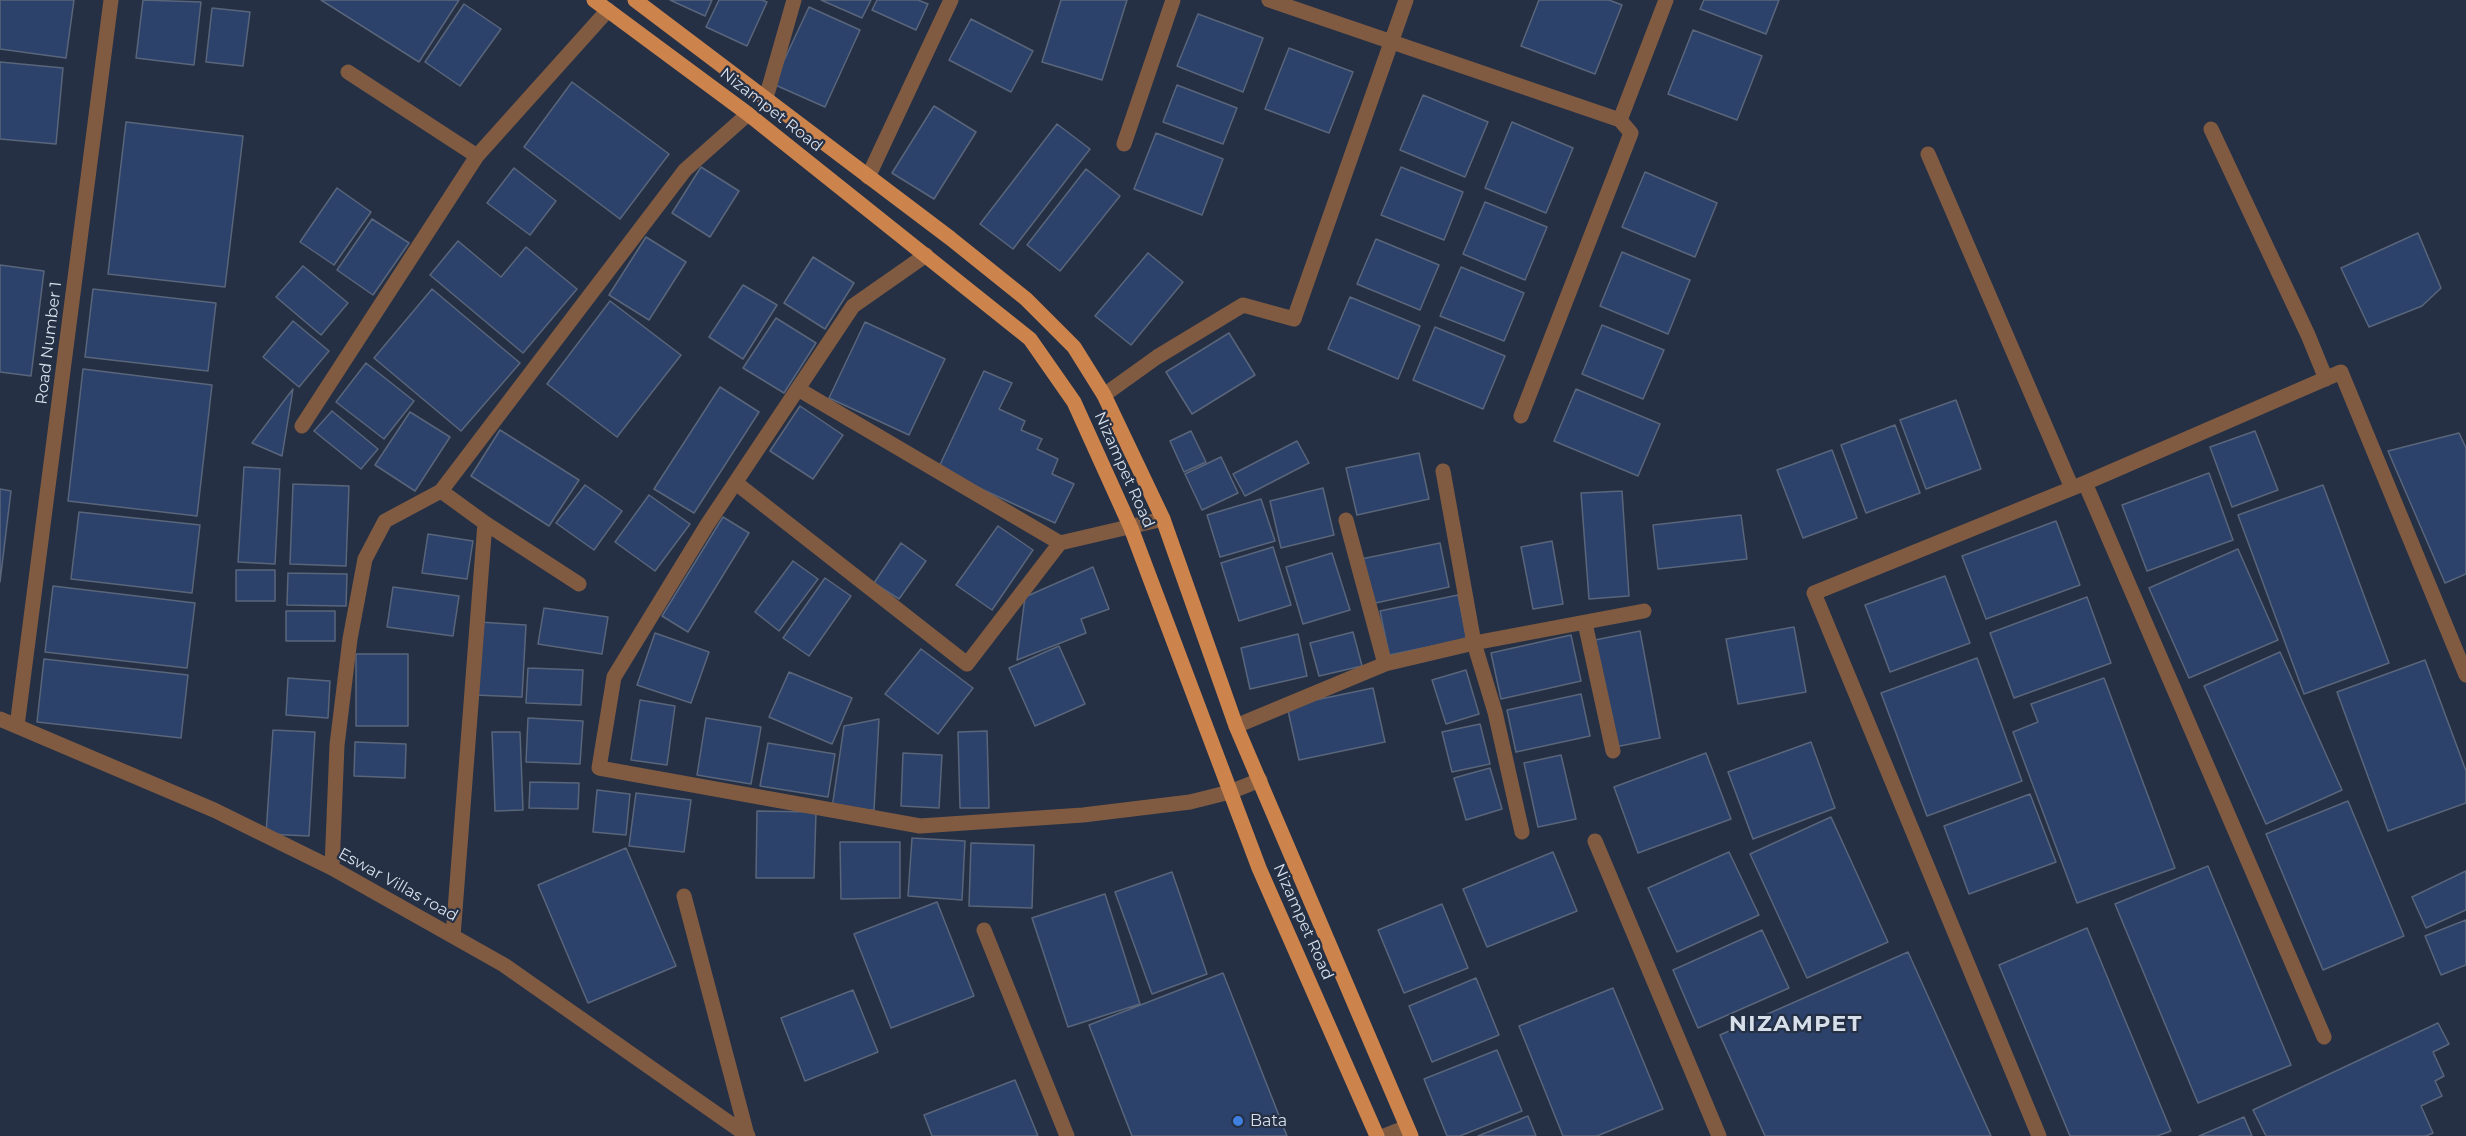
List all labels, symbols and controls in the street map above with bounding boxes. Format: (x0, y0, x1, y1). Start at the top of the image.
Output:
street label: Nizampet Road (716, 64, 826, 156)
street label: Road Number 1 (32, 280, 66, 406)
street label: Nizampet Road (1090, 409, 1158, 531)
street label: Eswar Villas road (335, 844, 461, 926)
street label: Nizampet Road (1269, 861, 1337, 983)
district label: NIZAMPET (1729, 1012, 1863, 1038)
place label: Bata (1250, 1111, 1287, 1131)
marker: Bata (1231, 1114, 1245, 1128)

